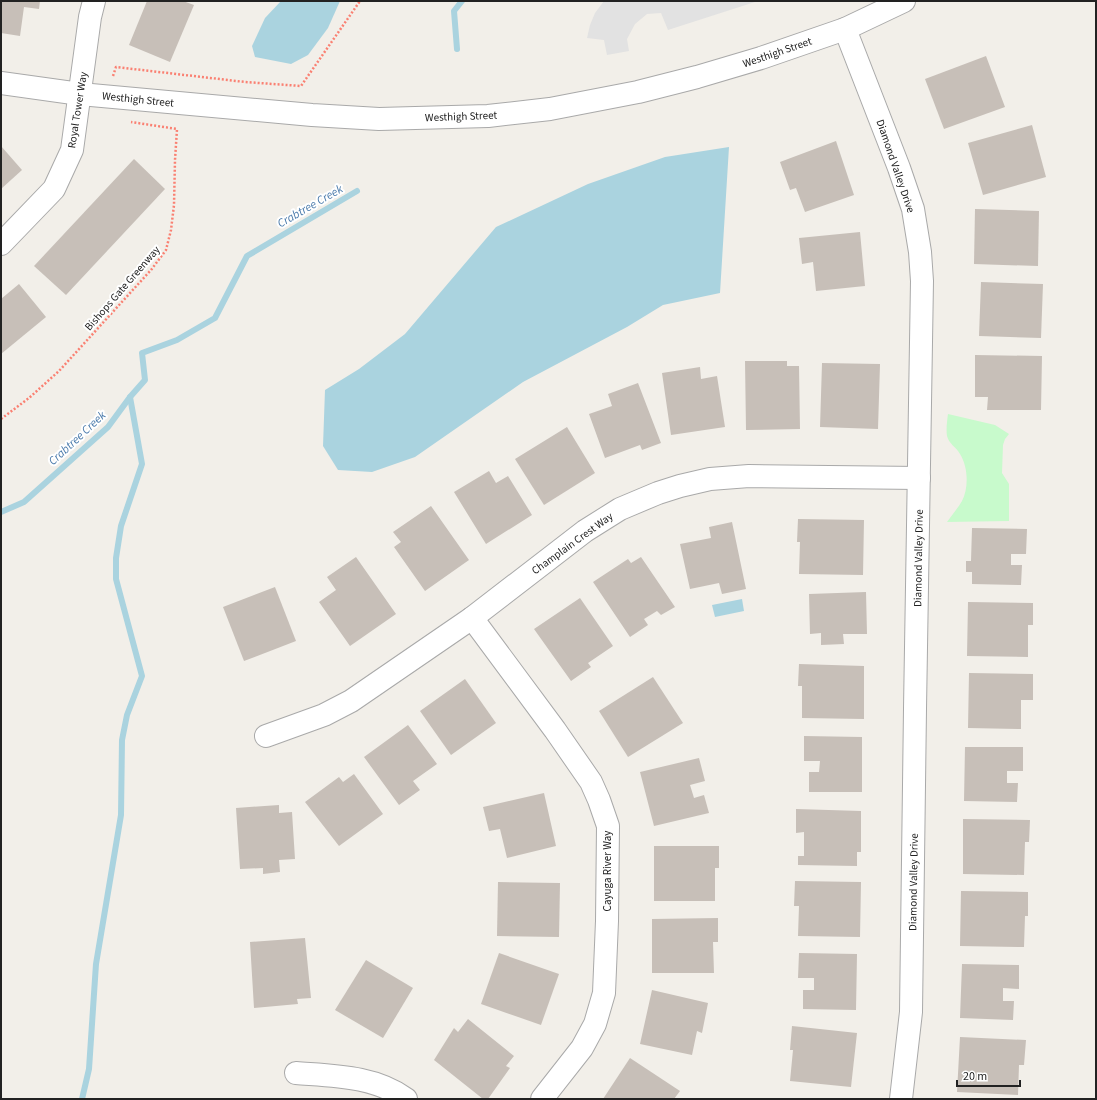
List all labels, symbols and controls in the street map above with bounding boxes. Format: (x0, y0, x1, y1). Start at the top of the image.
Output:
street label: Westhigh Street (741, 34, 814, 71)
street label: Royal Tower Way (64, 71, 91, 149)
street label: Westhigh Street (101, 88, 175, 111)
street label: Westhigh Street (425, 108, 498, 125)
street label: Diamond Valley Drive (873, 118, 919, 215)
water label: Crabtree Creek (274, 181, 346, 232)
street label: Bishops Gate Greenway (81, 243, 163, 334)
water label: Crabtree Creek (45, 407, 110, 469)
street label: Champlain Crest Way (529, 509, 616, 578)
street label: Diamond Valley Drive (910, 509, 927, 607)
street label: Cayuga River Way (600, 831, 615, 911)
street label: Diamond Valley Drive (905, 833, 922, 931)
scale bar (957, 1062, 1020, 1088)
text: 20 m (963, 1068, 987, 1085)

